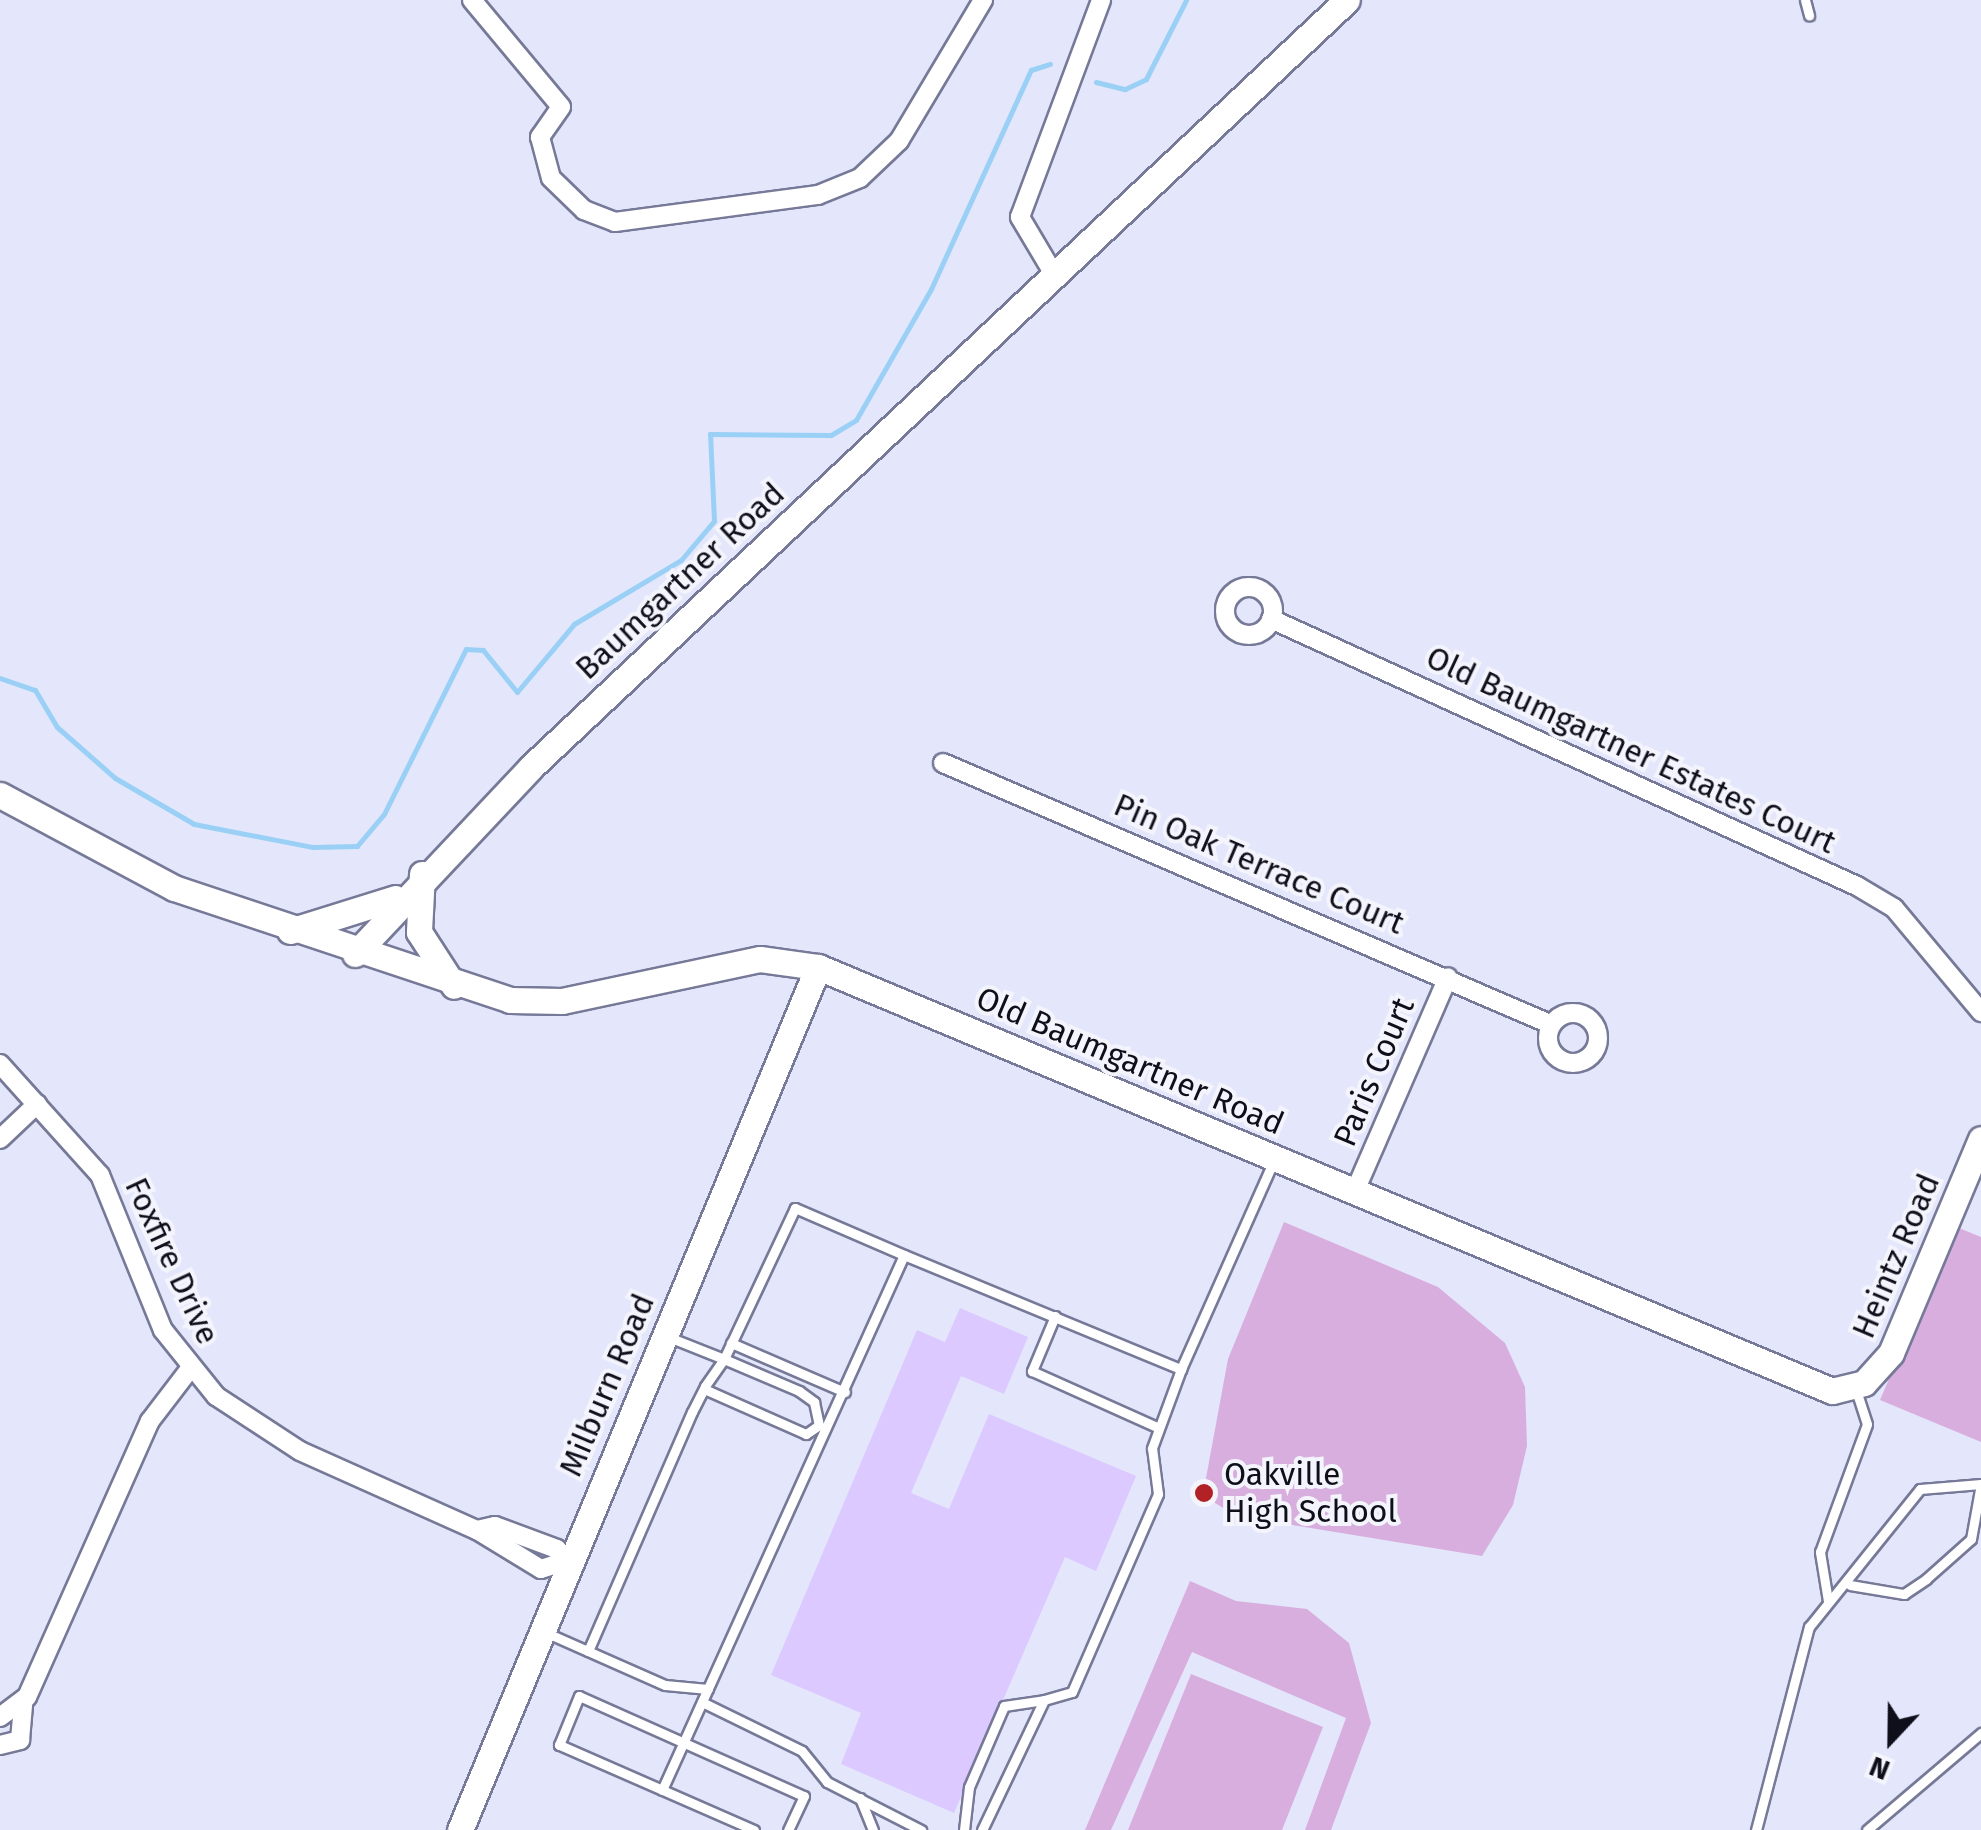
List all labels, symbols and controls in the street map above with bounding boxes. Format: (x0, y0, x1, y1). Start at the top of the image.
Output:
street label: Baumgartner Road (568, 475, 792, 687)
street label: Old Baumgartner Estates Court (1420, 638, 1842, 862)
street label: Pin Oak Terrace Court (1108, 786, 1410, 942)
street label: Old Baumgartner Road (971, 979, 1289, 1143)
street label: Paris Court (1326, 992, 1422, 1152)
street label: Heintz Road (1844, 1168, 1948, 1344)
street label: Foxfire Drive (117, 1172, 227, 1350)
street label: Milburn Road (551, 1288, 663, 1482)
place label: Oakville High School (1224, 1456, 1397, 1531)
marker: Oakville High School (1193, 1482, 1215, 1504)
north arrow (1841, 1690, 1941, 1790)
text: N (1865, 1750, 1894, 1787)

